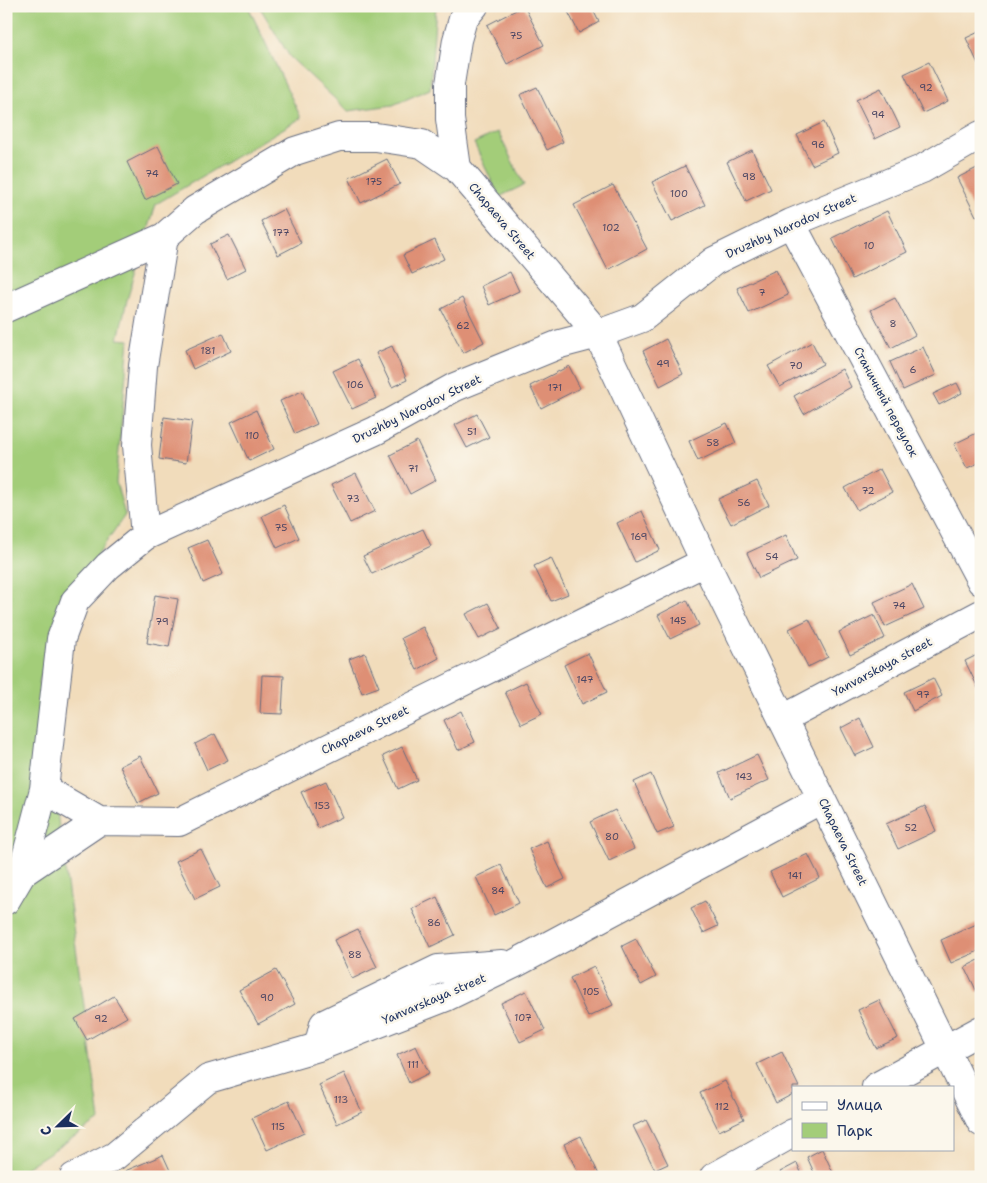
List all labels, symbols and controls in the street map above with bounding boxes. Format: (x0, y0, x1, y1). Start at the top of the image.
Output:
house number: 75 (510, 29, 522, 42)
house number: 92 (919, 81, 933, 94)
house number: 94 (871, 108, 885, 121)
house number: 96 (811, 138, 825, 151)
house number: 74 (145, 167, 159, 180)
house number: 98 (742, 170, 756, 183)
house number: 175 (366, 175, 382, 188)
street label: Chapaeva Street (465, 179, 539, 263)
house number: 100 (670, 187, 688, 200)
street label: Druzhby Narodov Street (723, 190, 859, 262)
house number: 102 (602, 221, 620, 234)
house number: 177 (272, 226, 290, 239)
house number: 10 (864, 239, 874, 252)
house number: 7 (759, 286, 766, 299)
house number: 8 (890, 317, 897, 330)
house number: 62 (456, 319, 470, 332)
house number: 181 (201, 344, 215, 357)
street label: Станичный переулок (850, 344, 922, 460)
house number: 49 (656, 357, 670, 370)
house number: 70 (789, 359, 803, 372)
house number: 6 (910, 363, 917, 376)
street label: Druzhby Narodov Street (350, 371, 484, 447)
house number: 106 (346, 378, 364, 391)
house number: 171 (548, 381, 562, 394)
house number: 51 (467, 425, 477, 438)
house number: 110 (245, 429, 259, 442)
house number: 58 (707, 436, 719, 449)
house number: 71 (408, 462, 418, 475)
house number: 72 (861, 484, 875, 497)
house number: 73 (346, 492, 360, 505)
house number: 56 (738, 496, 750, 509)
house number: 75 (275, 521, 287, 534)
house number: 169 (630, 530, 648, 543)
house number: 54 (766, 550, 778, 563)
house number: 74 (892, 599, 906, 612)
house number: 145 (670, 614, 686, 627)
house number: 79 (155, 615, 169, 628)
street label: Yanvarskaya street (829, 634, 935, 700)
house number: 147 (576, 673, 594, 686)
house number: 97 (916, 688, 930, 701)
street label: Chapaeva Street (318, 702, 412, 758)
house number: 143 (735, 770, 753, 783)
street label: Chapaeva Street (815, 795, 871, 889)
house number: 153 (314, 799, 330, 812)
house number: 52 (905, 821, 917, 834)
house number: 80 (605, 830, 619, 843)
house number: 141 (788, 869, 802, 882)
house number: 84 (491, 884, 505, 897)
house number: 86 (427, 916, 441, 929)
house number: 88 (348, 948, 362, 961)
street label: Yanvarskaya street (380, 970, 488, 1028)
house number: 105 (583, 985, 599, 998)
house number: 90 (260, 991, 274, 1004)
house number: 107 (514, 1011, 532, 1024)
house number: 92 (94, 1012, 108, 1025)
house number: 111 (407, 1058, 419, 1071)
legend (792, 1086, 954, 1150)
house number: 113 (334, 1093, 348, 1106)
text: Улица (837, 1095, 883, 1115)
north arrow (32, 1100, 82, 1150)
house number: 112 (715, 1100, 729, 1113)
house number: 115 (271, 1120, 285, 1133)
text: Парк (837, 1121, 873, 1141)
text: С (36, 1124, 56, 1139)

